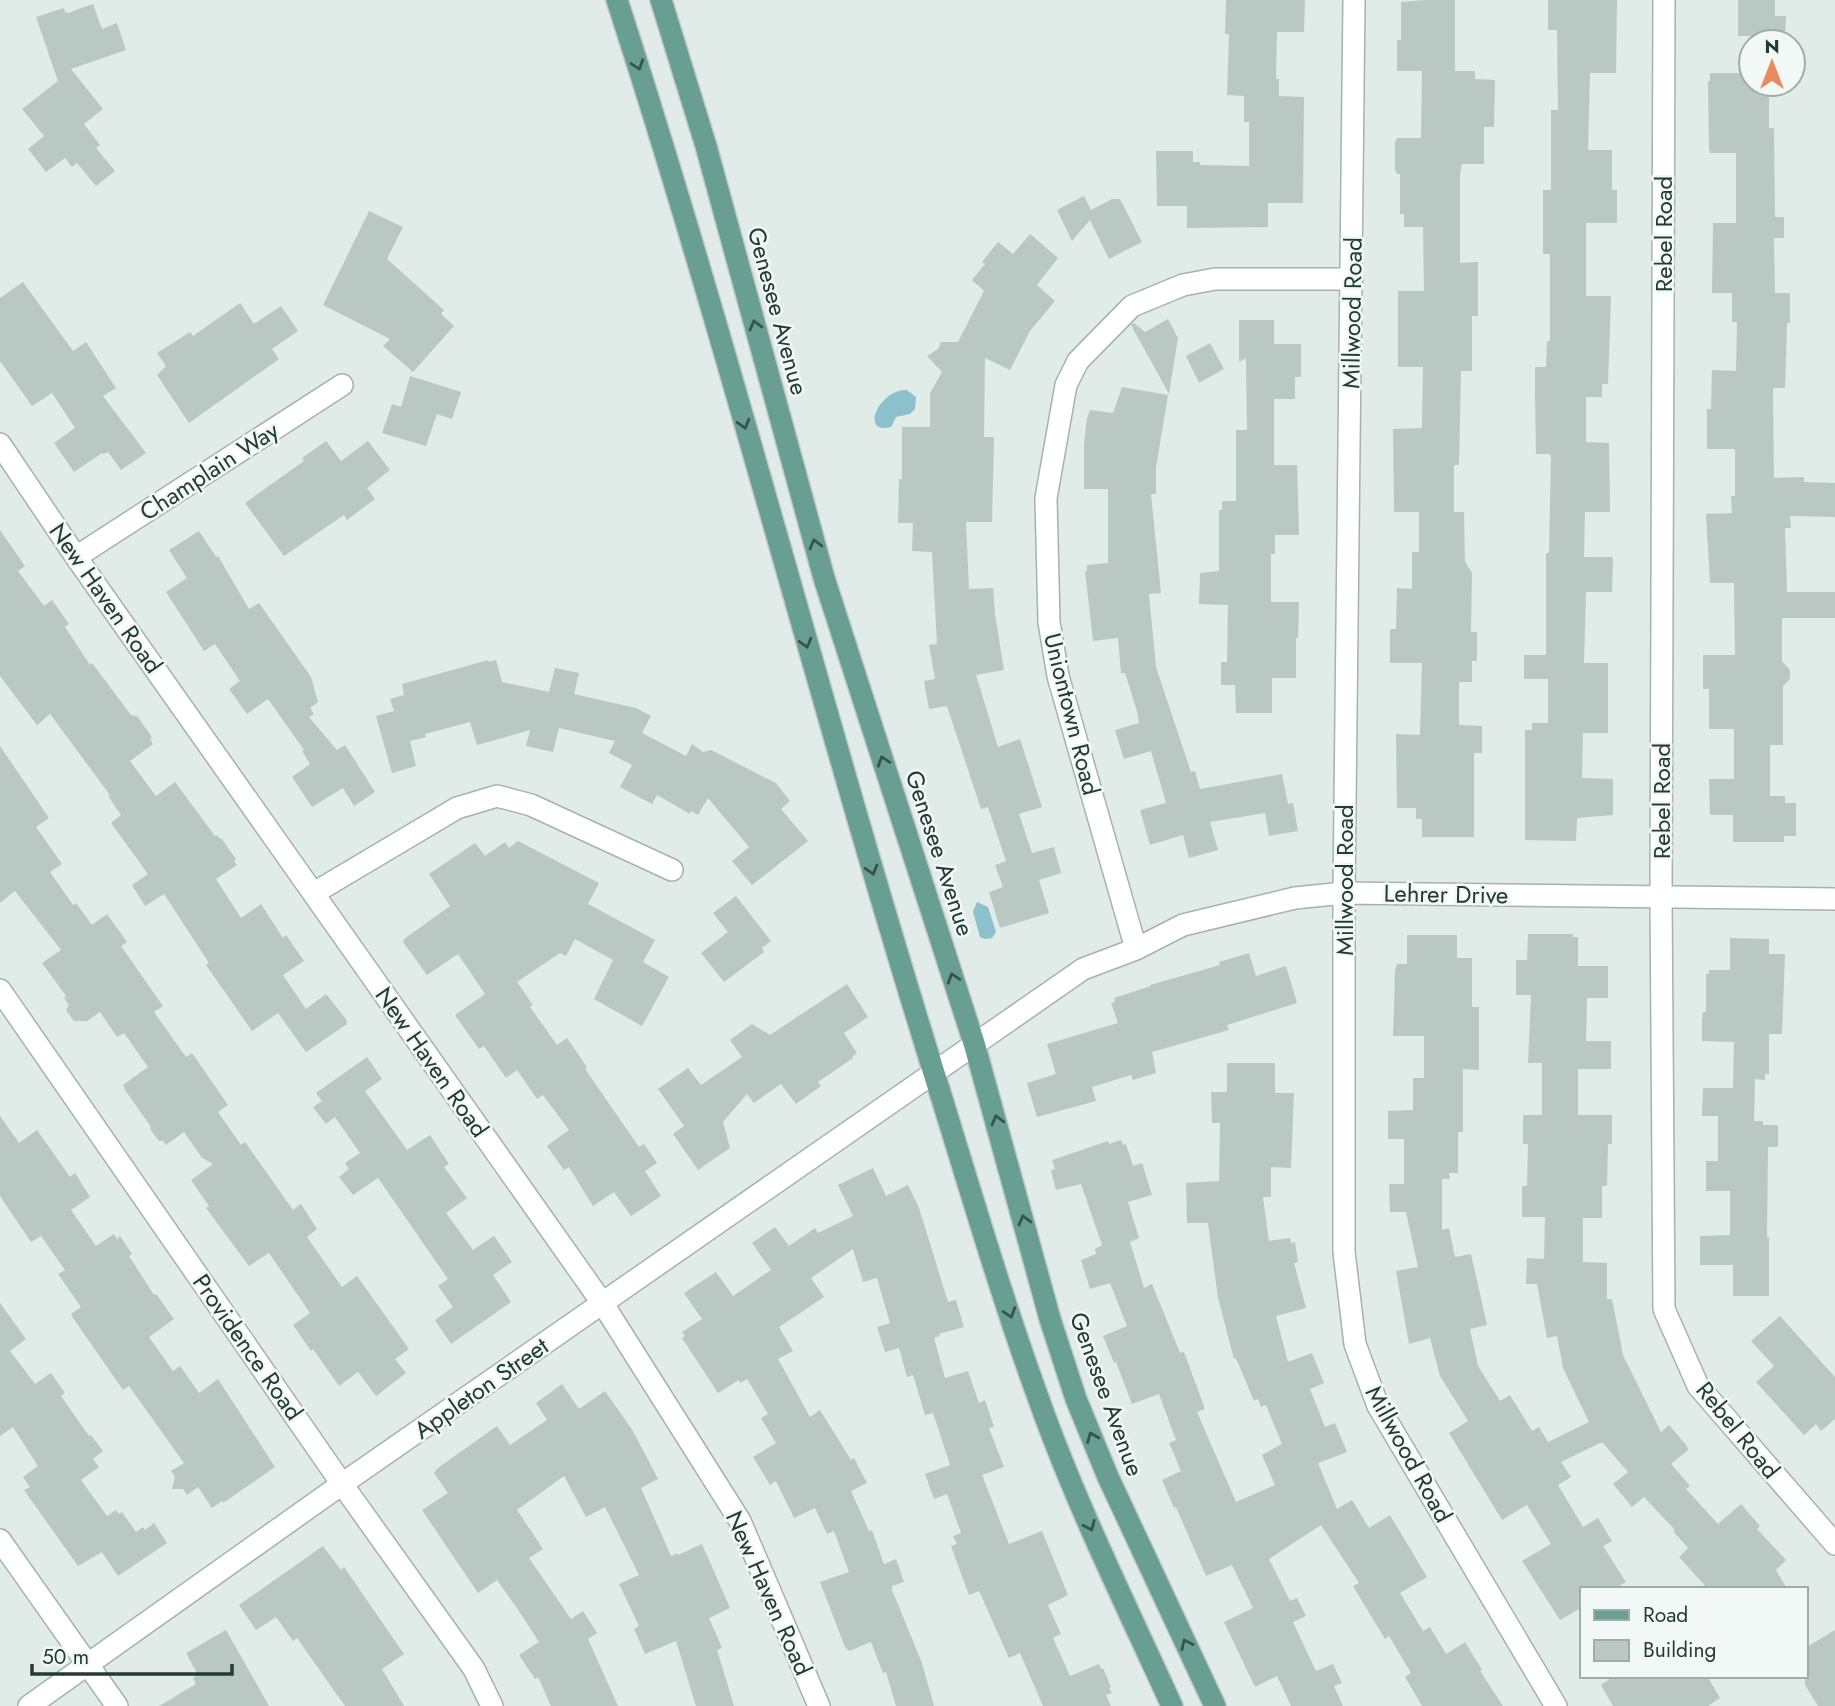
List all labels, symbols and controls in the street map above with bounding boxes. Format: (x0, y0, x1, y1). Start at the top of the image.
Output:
north arrow (1737, 28, 1807, 98)
text: N (1764, 33, 1780, 60)
one-way arrow (630, 59, 645, 71)
street label: Rebel Road (1646, 176, 1681, 292)
street label: Genesee Avenue (739, 223, 817, 399)
street label: Millwood Road (1333, 237, 1371, 389)
one-way arrow (749, 319, 763, 331)
street label: Champlain Way (133, 413, 286, 529)
one-way arrow (735, 418, 750, 430)
street label: New Haven Road (41, 516, 171, 680)
one-way arrow (809, 539, 823, 551)
street label: Uniontown Road (1035, 629, 1109, 799)
one-way arrow (798, 637, 813, 649)
street label: Rebel Road (1644, 743, 1679, 859)
one-way arrow (877, 756, 891, 768)
street label: Genesee Avenue (897, 766, 983, 940)
street label: Millwood Road (1327, 804, 1362, 956)
one-way arrow (863, 864, 878, 876)
street label: Lehrer Drive (1383, 875, 1509, 913)
one-way arrow (946, 972, 961, 984)
street label: New Haven Road (367, 980, 497, 1144)
one-way arrow (991, 1115, 1005, 1127)
one-way arrow (1018, 1214, 1032, 1226)
street label: Providence Road (184, 1267, 312, 1427)
one-way arrow (1002, 1306, 1016, 1318)
street label: Genesee Avenue (1061, 1307, 1153, 1481)
street label: Appleton Street (407, 1329, 556, 1447)
street label: Rebel Road (1688, 1374, 1788, 1486)
street label: Millwood Road (1357, 1379, 1461, 1529)
one-way arrow (1086, 1432, 1100, 1444)
street label: New Haven Road (717, 1505, 821, 1681)
one-way arrow (1082, 1519, 1096, 1531)
legend (1580, 1587, 1807, 1678)
text: Road (1643, 1600, 1688, 1630)
scale bar (32, 1632, 231, 1676)
text: Building (1643, 1635, 1716, 1665)
one-way arrow (1180, 1639, 1194, 1651)
text: 50 m (42, 1642, 89, 1672)

